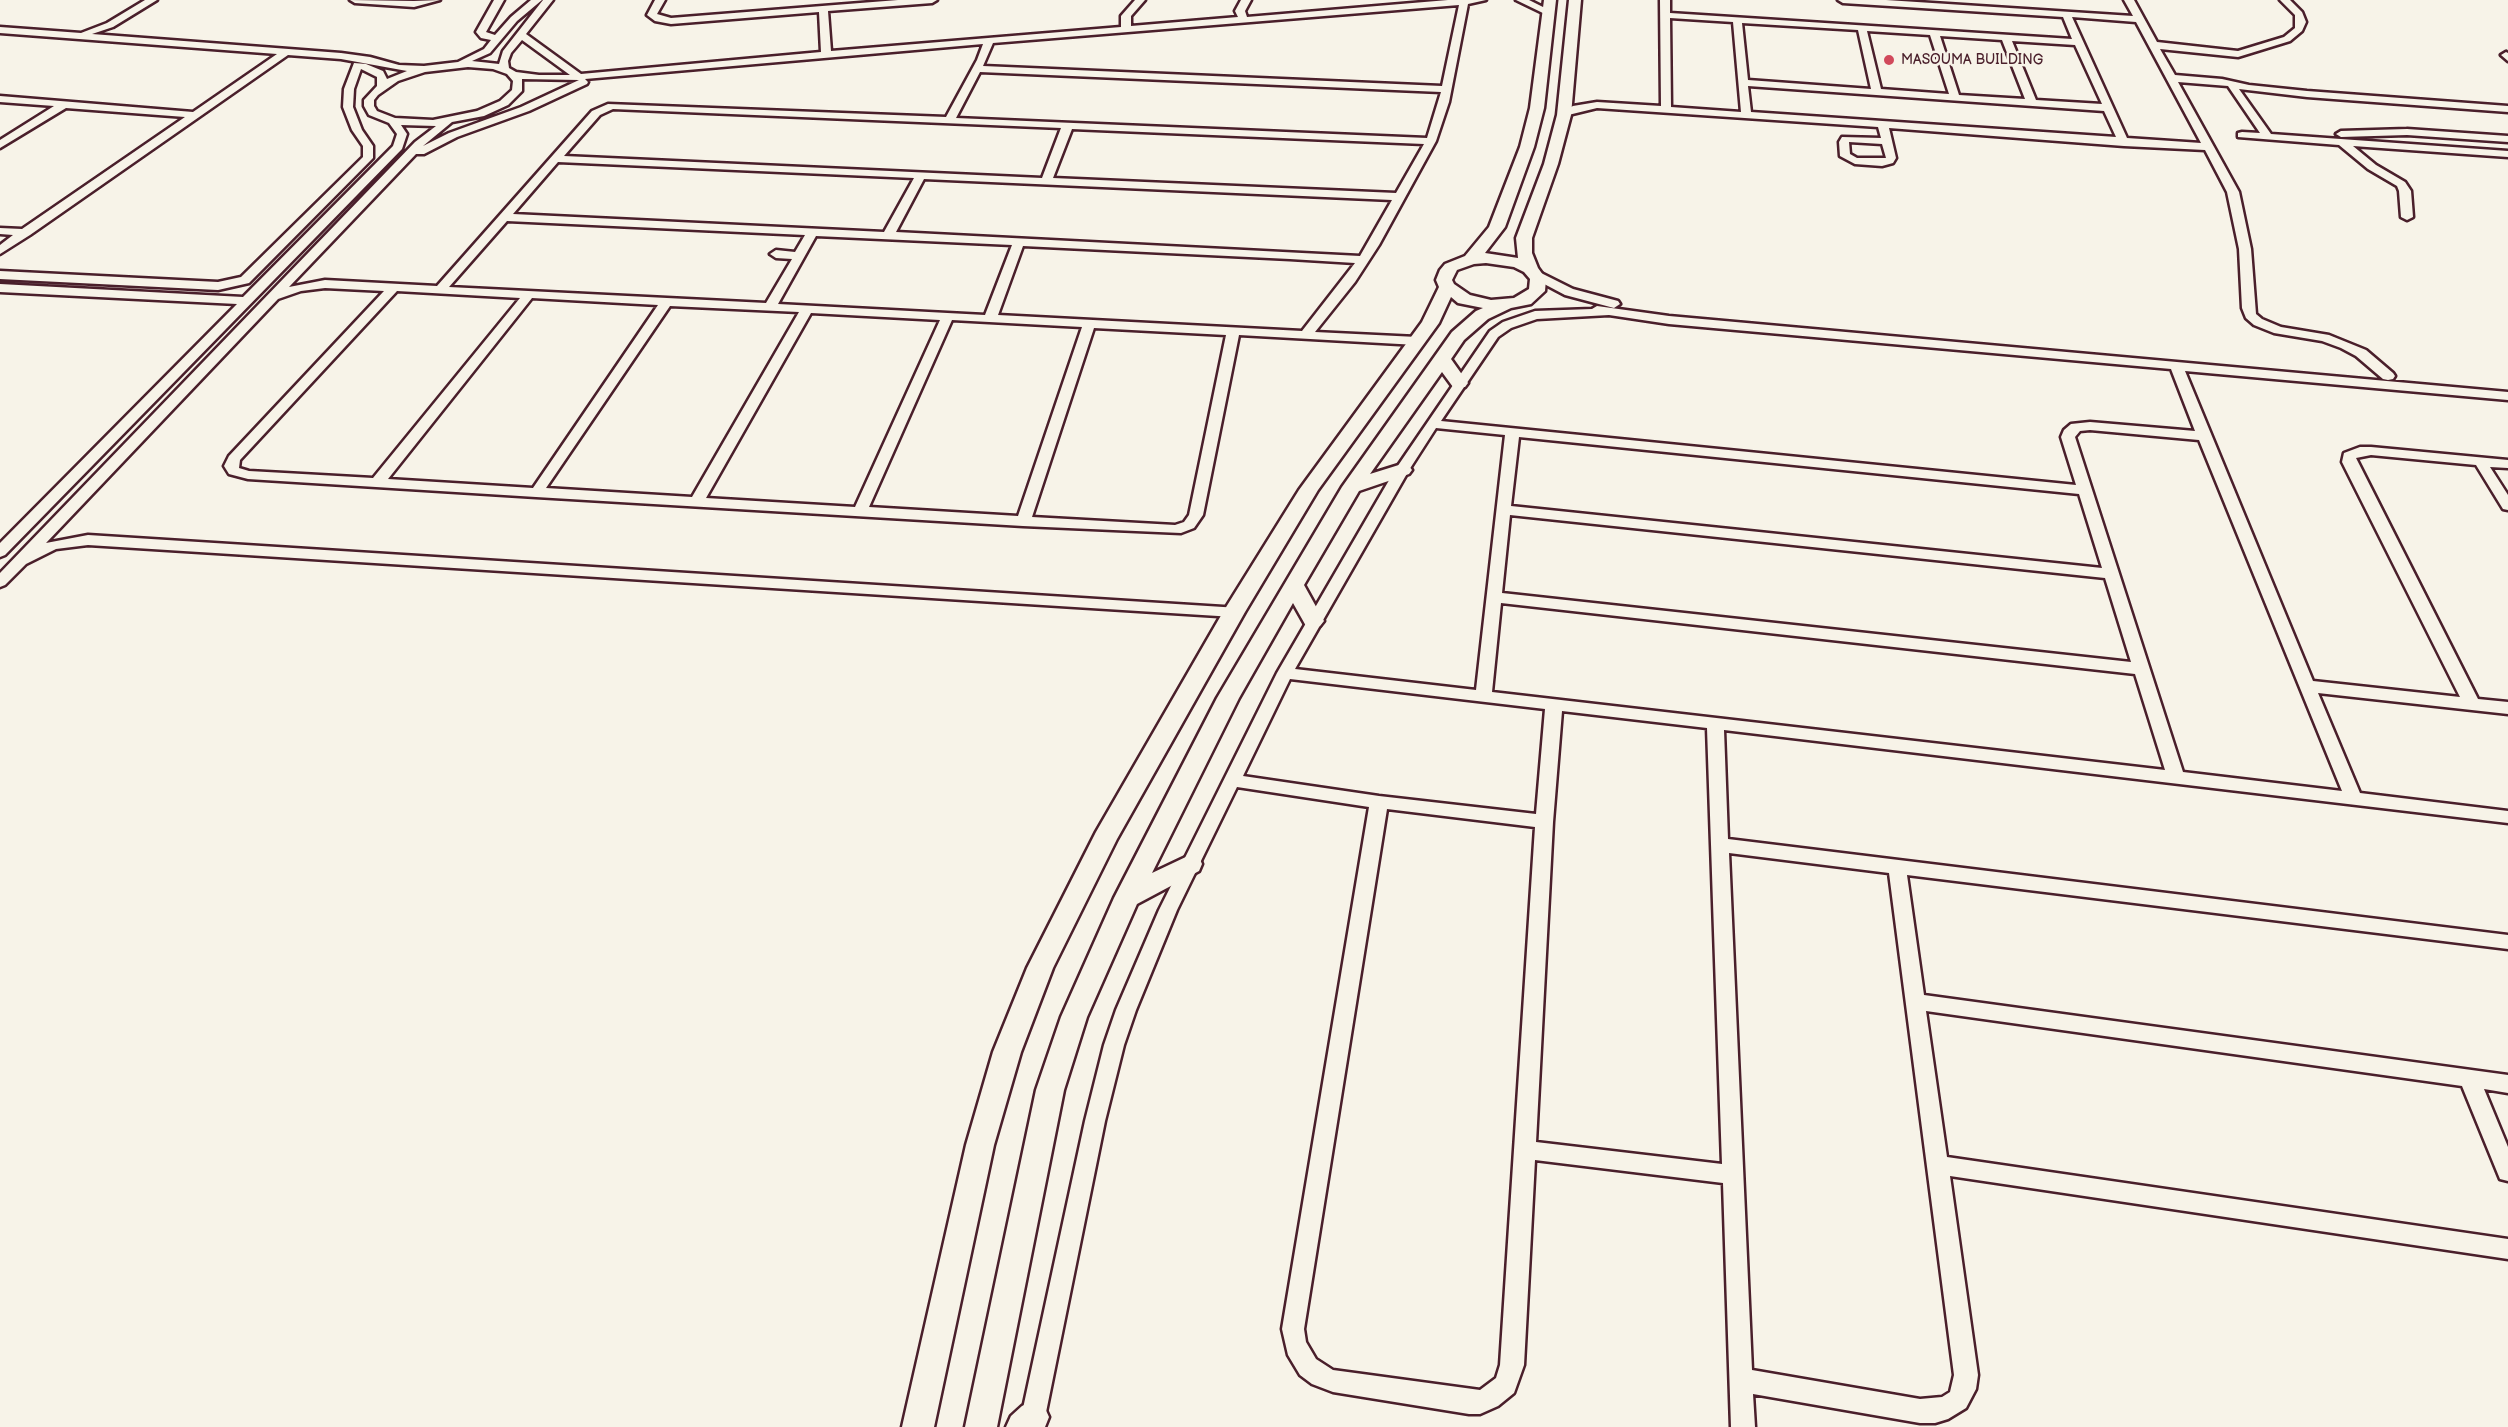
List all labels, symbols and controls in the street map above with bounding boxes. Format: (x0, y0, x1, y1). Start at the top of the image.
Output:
place label: MASOUMA BUILDING (1901, 52, 2043, 68)
marker: MASOUMA BUILDING (1882, 53, 1896, 67)

